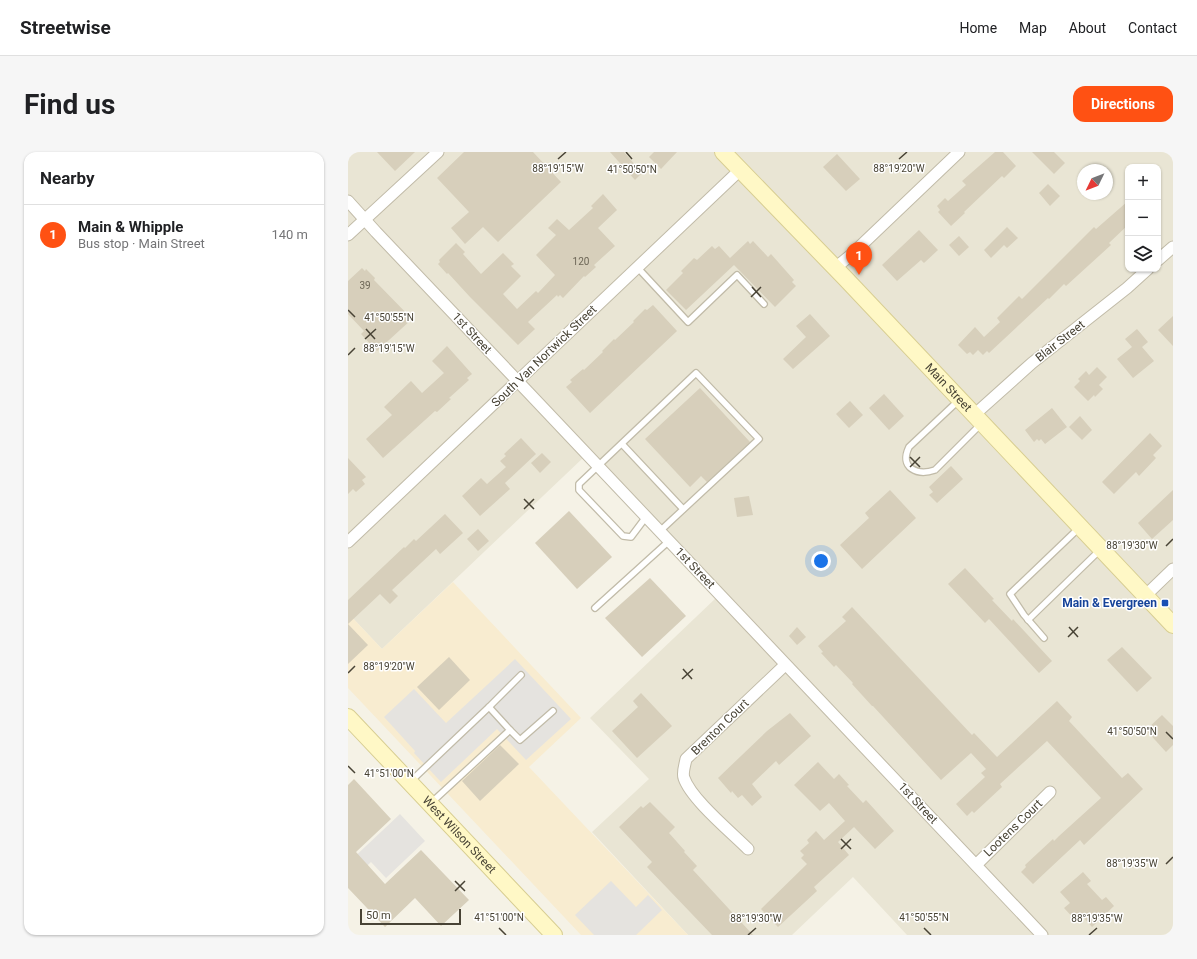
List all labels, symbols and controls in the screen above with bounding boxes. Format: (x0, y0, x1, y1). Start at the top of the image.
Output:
text: Streetwise (20, 16, 111, 39)
text: Home (959, 20, 997, 36)
text: Map (1019, 20, 1047, 36)
text: About (1069, 20, 1106, 36)
text: Contact (1128, 20, 1177, 36)
button: Directions (1073, 86, 1173, 122)
text: Find us (24, 88, 115, 121)
text: 88°19'15"W (532, 163, 584, 174)
text: 88°19'20"W (873, 163, 925, 174)
text: 41°50'50"N (607, 164, 657, 175)
north arrow (1077, 164, 1113, 200)
map controls (1125, 164, 1161, 272)
button: + (1125, 164, 1161, 200)
text: Nearby (40, 168, 95, 188)
button: − (1125, 200, 1161, 236)
text: Main & Whipple (78, 218, 183, 236)
text: 1 (49, 227, 57, 242)
text: 140 m (271, 227, 308, 242)
text: Bus stop · Main Street (78, 236, 205, 251)
button: layers (1125, 236, 1161, 272)
pin: 1 (846, 242, 872, 275)
house number: 120 (573, 256, 590, 267)
house number: 39 (359, 280, 371, 291)
street label: South Van Nortwick Street (489, 302, 599, 410)
street label: 1st Street (449, 309, 495, 357)
text: 41°50'55"N (364, 312, 414, 323)
street label: Blair Street (1033, 317, 1087, 365)
text: 88°19'15"W (363, 343, 415, 354)
street label: Main Street (922, 360, 975, 415)
text: 88°19'30"W (1106, 540, 1158, 551)
street label: 1st Street (672, 545, 718, 591)
your location (811, 551, 831, 571)
place label: Main & Evergreen (1062, 596, 1157, 610)
marker: Main & Evergreen (1160, 598, 1170, 608)
text: 88°19'20"W (363, 661, 415, 672)
street label: Brenton Court (688, 696, 752, 758)
text: 41°50'50"N (1107, 726, 1157, 737)
text: 41°51'00"N (364, 768, 414, 779)
street label: 1st Street (895, 779, 941, 827)
street label: West Wilson Street (420, 793, 499, 876)
street label: Lootens Court (981, 797, 1045, 859)
text: 88°19'35"W (1106, 858, 1158, 869)
scale bar (360, 907, 461, 926)
text: 50 m (366, 909, 391, 922)
text: 41°51'00"N (474, 912, 524, 923)
text: 41°50'55"N (899, 912, 949, 923)
text: 88°19'30"W (730, 913, 782, 924)
text: 88°19'35"W (1071, 913, 1123, 924)

